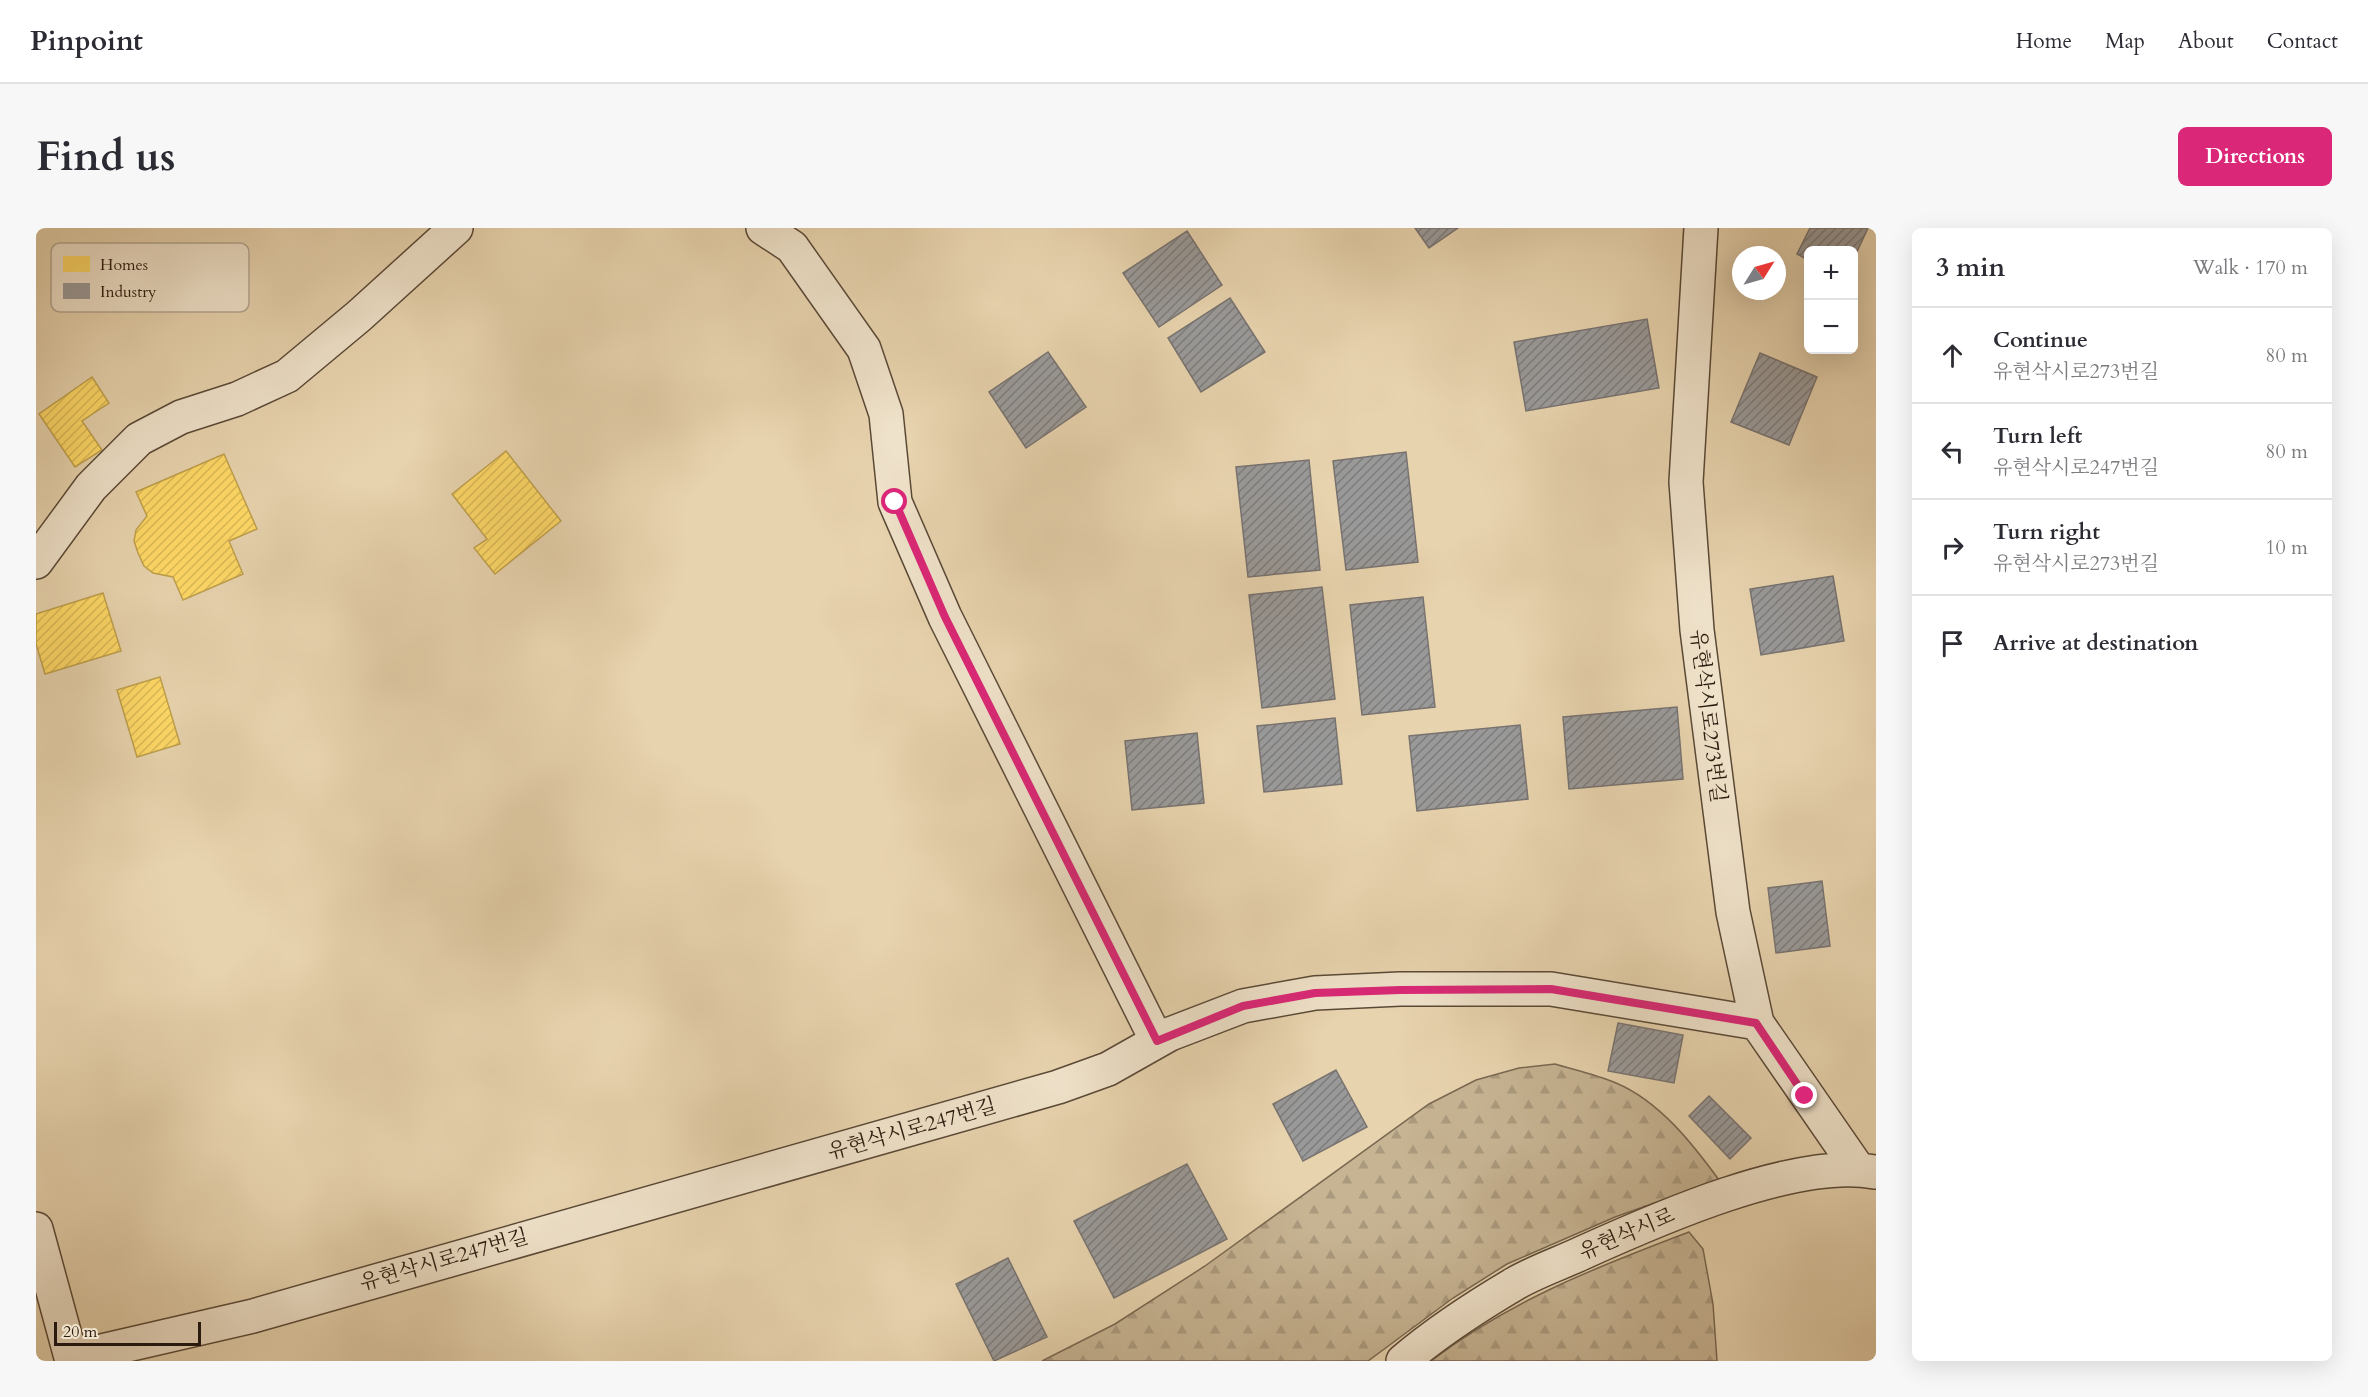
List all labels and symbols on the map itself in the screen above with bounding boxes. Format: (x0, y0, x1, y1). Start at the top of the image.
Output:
legend (51, 243, 249, 312)
north arrow (1732, 246, 1786, 300)
text: Homes (100, 254, 148, 276)
text: Industry (100, 281, 157, 303)
route start (881, 488, 907, 514)
street label: 유현삭시로273번길 (1683, 628, 1733, 804)
route end (1791, 1082, 1817, 1108)
street label: 유현삭시로247번길 (824, 1091, 1000, 1167)
street label: 유현삭시로 (1575, 1201, 1679, 1267)
street label: 유현삭시로247번길 (356, 1222, 532, 1298)
scale bar (54, 1319, 201, 1346)

